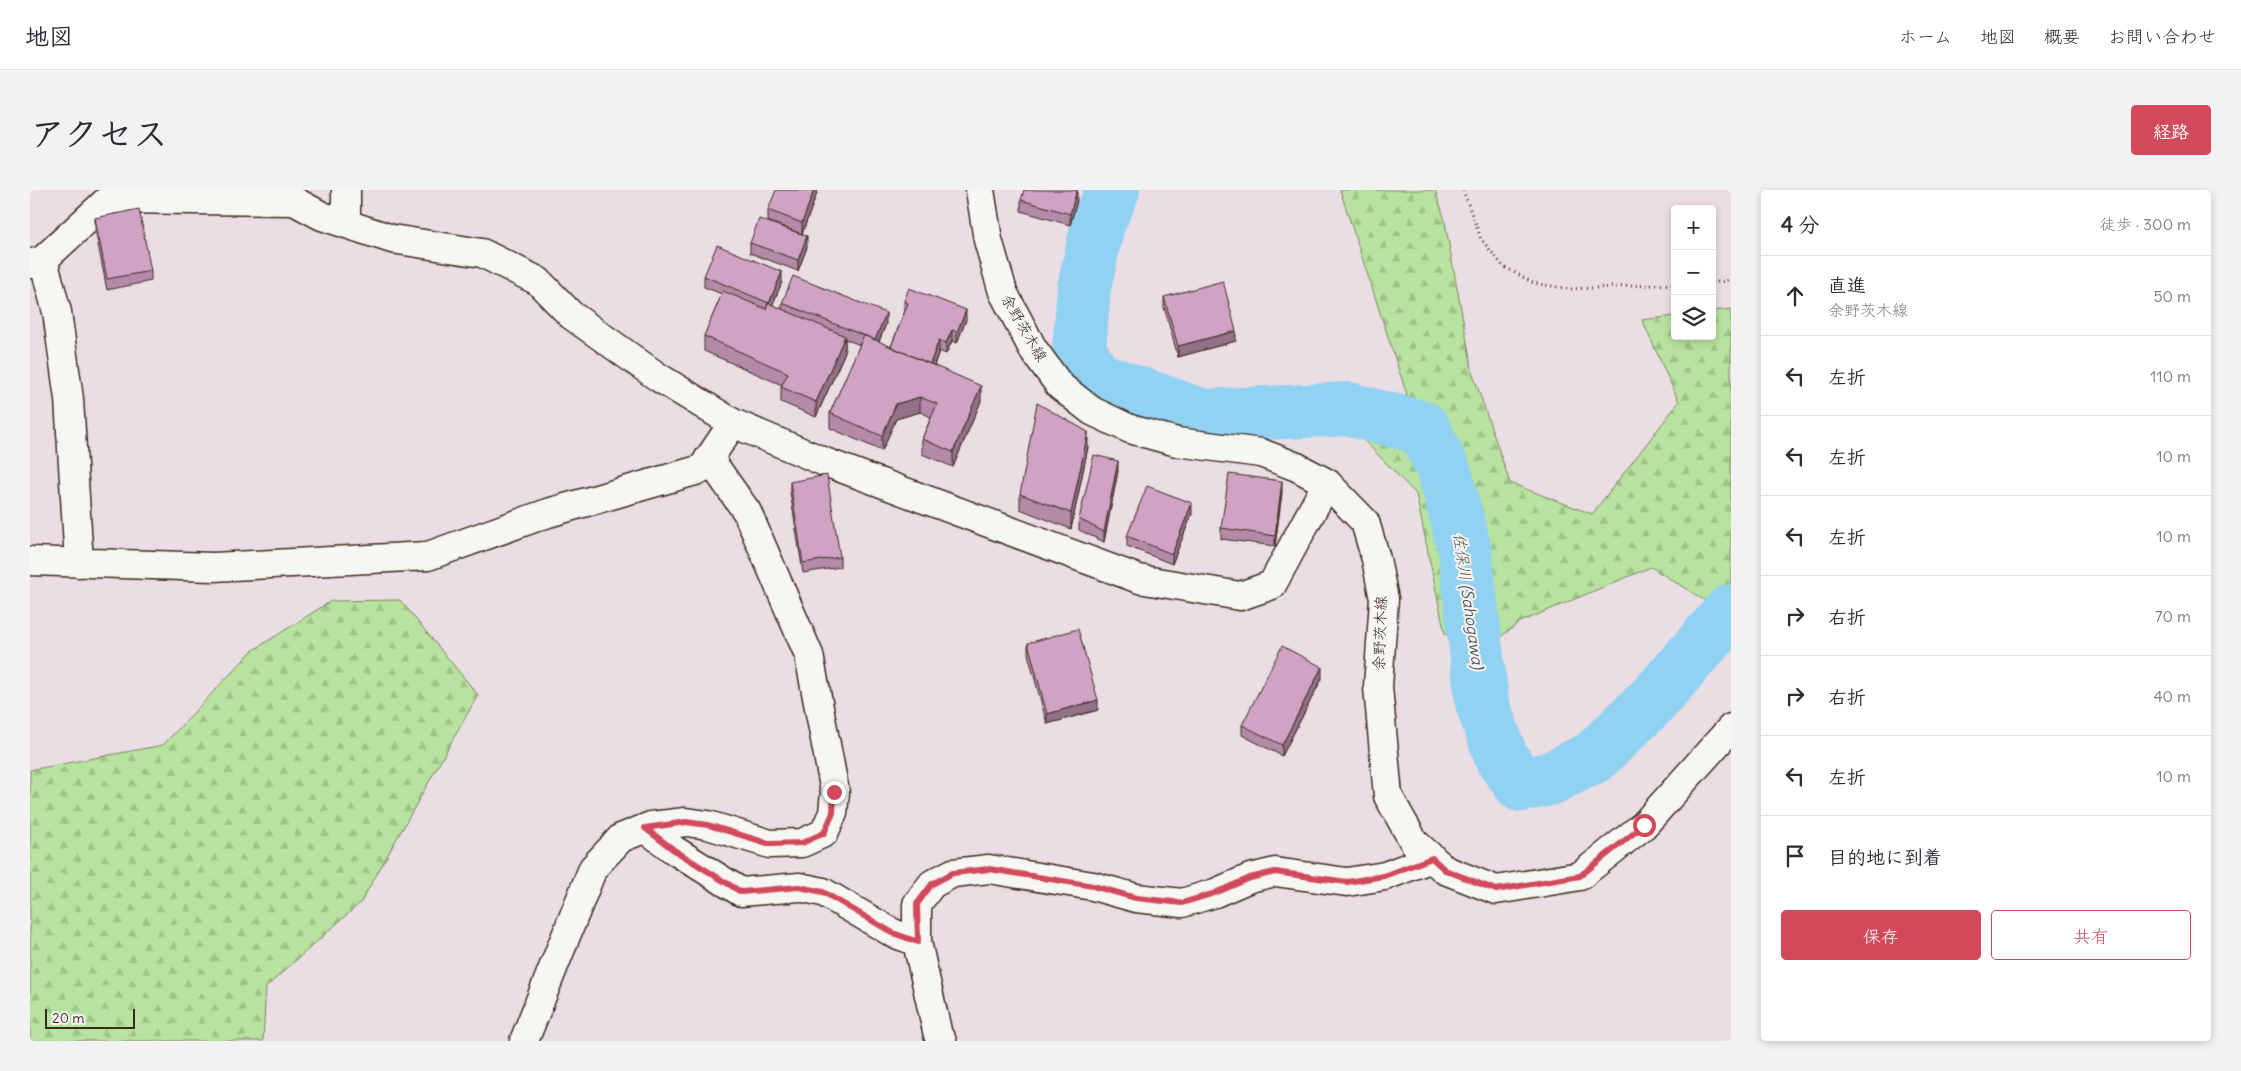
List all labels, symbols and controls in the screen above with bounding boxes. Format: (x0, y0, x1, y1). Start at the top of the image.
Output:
text: 地図 (25, 21, 73, 51)
text: ホーム (1899, 25, 1952, 48)
text: 地図 (1980, 25, 2016, 48)
text: 概要 (2044, 25, 2080, 48)
text: お問い合わせ (2108, 25, 2216, 48)
button: 経路 (2131, 105, 2211, 155)
text: アクセス (30, 111, 168, 155)
map controls (1671, 205, 1716, 340)
button: + (1671, 205, 1716, 250)
text: 4 分 (1781, 211, 1819, 238)
text: 徒歩 · 300 m (2100, 214, 2191, 234)
button: − (1671, 250, 1716, 295)
text: 直進 (1828, 273, 1866, 297)
icon: ahead (1781, 282, 1809, 310)
text: 50 m (2153, 286, 2191, 306)
street label: 余野茨木線 (997, 291, 1051, 365)
button: layers (1671, 295, 1716, 340)
text: 余野茨木線 (1828, 300, 1908, 320)
icon: left (1781, 362, 1809, 390)
text: 左折 (1828, 365, 1866, 389)
text: 110 m (2150, 366, 2191, 386)
icon: left (1781, 442, 1809, 470)
text: 左折 (1828, 445, 1866, 469)
text: 10 m (2156, 446, 2191, 466)
icon: left (1781, 522, 1809, 550)
text: 左折 (1828, 525, 1866, 549)
text: 10 m (2156, 526, 2191, 546)
water label: 佐保川 (Sahogawa) (1450, 532, 1489, 672)
street label: 余野茨木線 (1369, 595, 1390, 671)
icon: right (1781, 602, 1809, 630)
text: 右折 (1828, 605, 1866, 629)
text: 70 m (2155, 606, 2191, 626)
icon: right (1781, 682, 1809, 710)
text: 右折 (1828, 685, 1866, 709)
text: 40 m (2153, 686, 2191, 706)
icon: left (1781, 762, 1809, 790)
text: 左折 (1828, 765, 1866, 789)
text: 10 m (2156, 766, 2191, 786)
route end (823, 781, 846, 804)
route start (1633, 814, 1656, 837)
icon: arrive (1781, 842, 1809, 870)
text: 目的地に到着 (1828, 845, 1942, 869)
button: 保存 (1781, 910, 1981, 960)
button: 共有 (1991, 910, 2191, 960)
scale bar (45, 1006, 135, 1029)
text: 20 m (52, 1009, 85, 1027)

